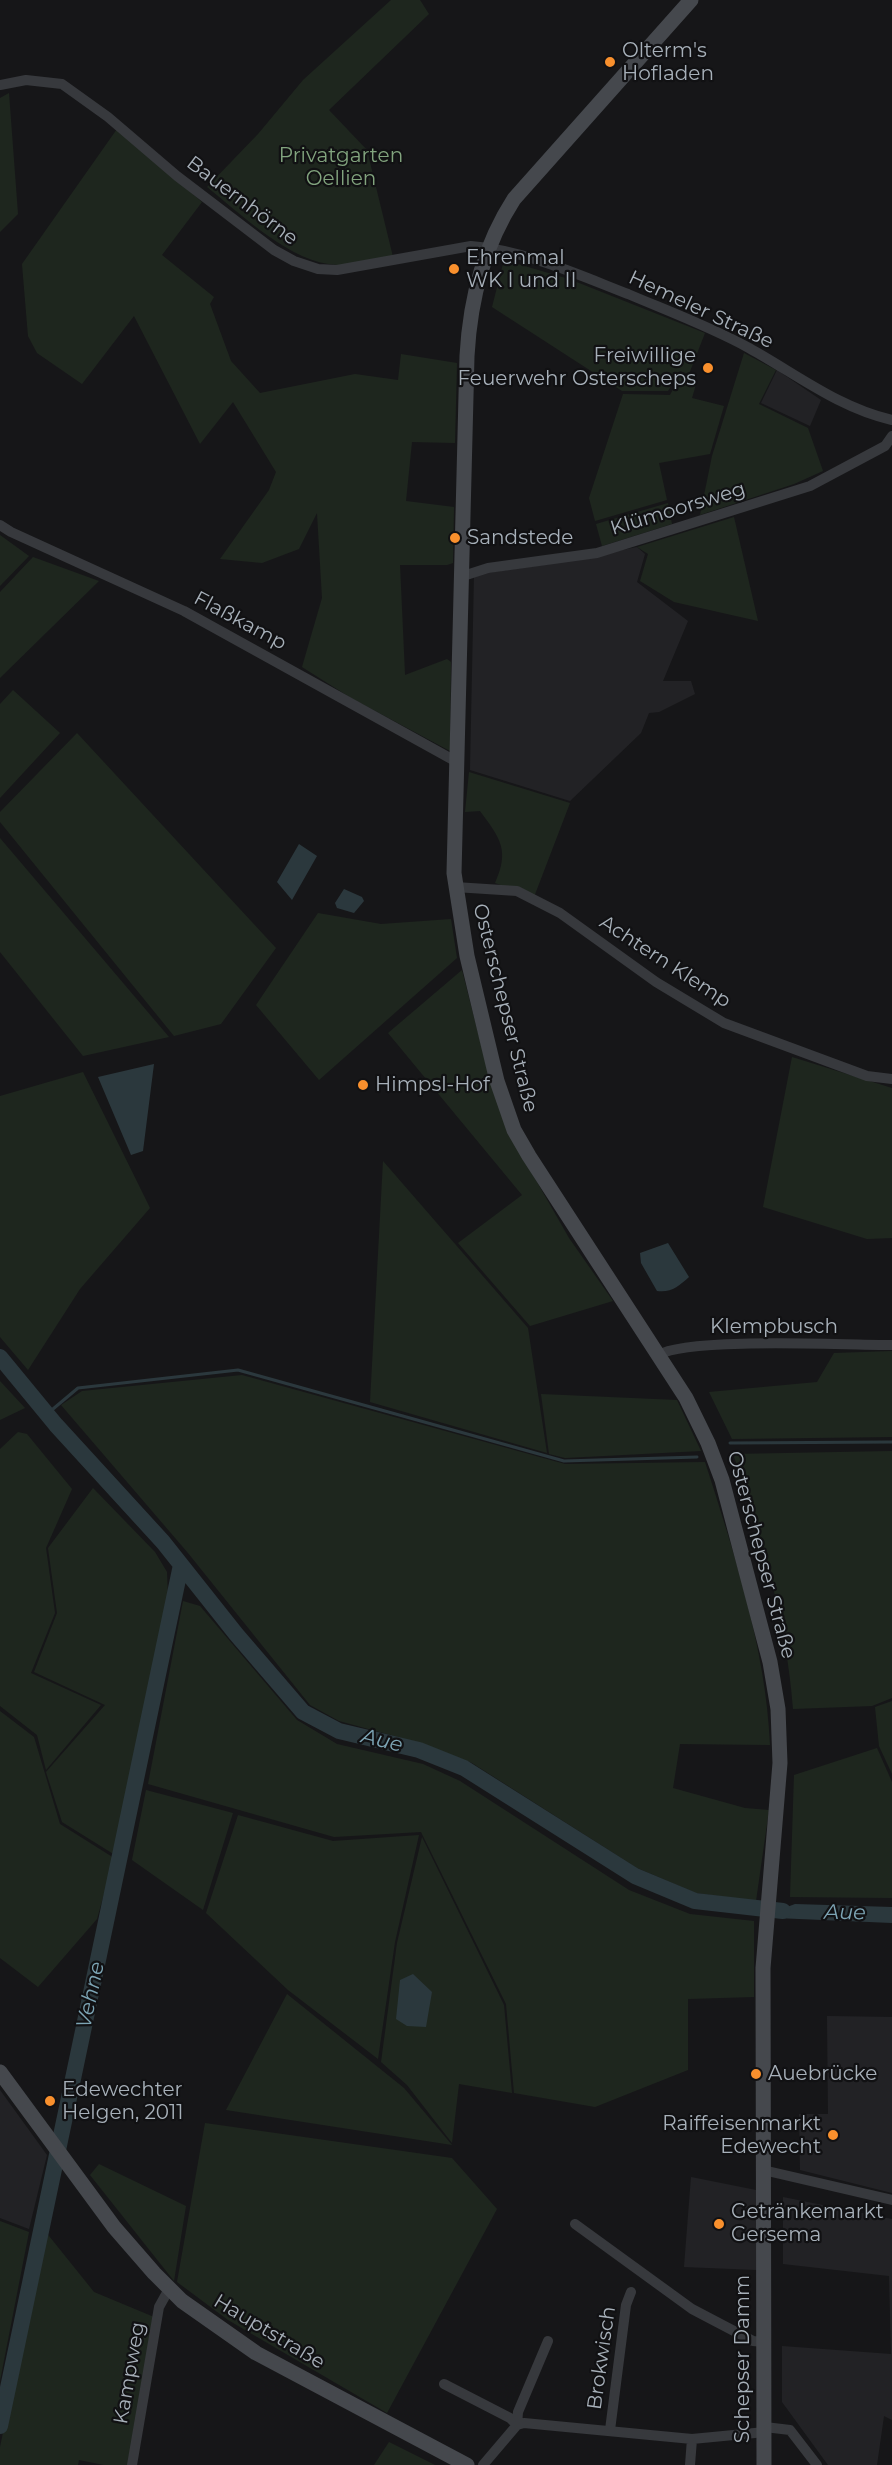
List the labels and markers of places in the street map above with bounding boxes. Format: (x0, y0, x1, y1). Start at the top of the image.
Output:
place label: Olterm's Hofladen (622, 39, 714, 86)
marker: Olterm's Hofladen (603, 55, 617, 69)
place label: Ehrenmal WK I und II (466, 246, 576, 293)
marker: Ehrenmal WK I und II (447, 262, 461, 276)
place label: Freiwillige Feuerwehr Osterscheps (458, 344, 696, 391)
marker: Freiwillige Feuerwehr Osterscheps (701, 361, 715, 375)
place label: Sandstede (467, 526, 573, 550)
marker: Sandstede (448, 531, 462, 545)
place label: Himpsl-Hof (375, 1073, 490, 1097)
marker: Himpsl-Hof (356, 1078, 370, 1092)
place label: Auebrücke (768, 2062, 877, 2086)
marker: Auebrücke (749, 2067, 763, 2081)
place label: Edewechter Helgen, 2011 (62, 2078, 183, 2125)
marker: Edewechter Helgen, 2011 (43, 2094, 57, 2108)
place label: Raiffeisenmarkt Edewecht (662, 2112, 821, 2159)
marker: Raiffeisenmarkt Edewecht (826, 2128, 840, 2142)
place label: Getränkemarkt Gersema (731, 2200, 884, 2247)
marker: Getränkemarkt Gersema (712, 2217, 726, 2231)

